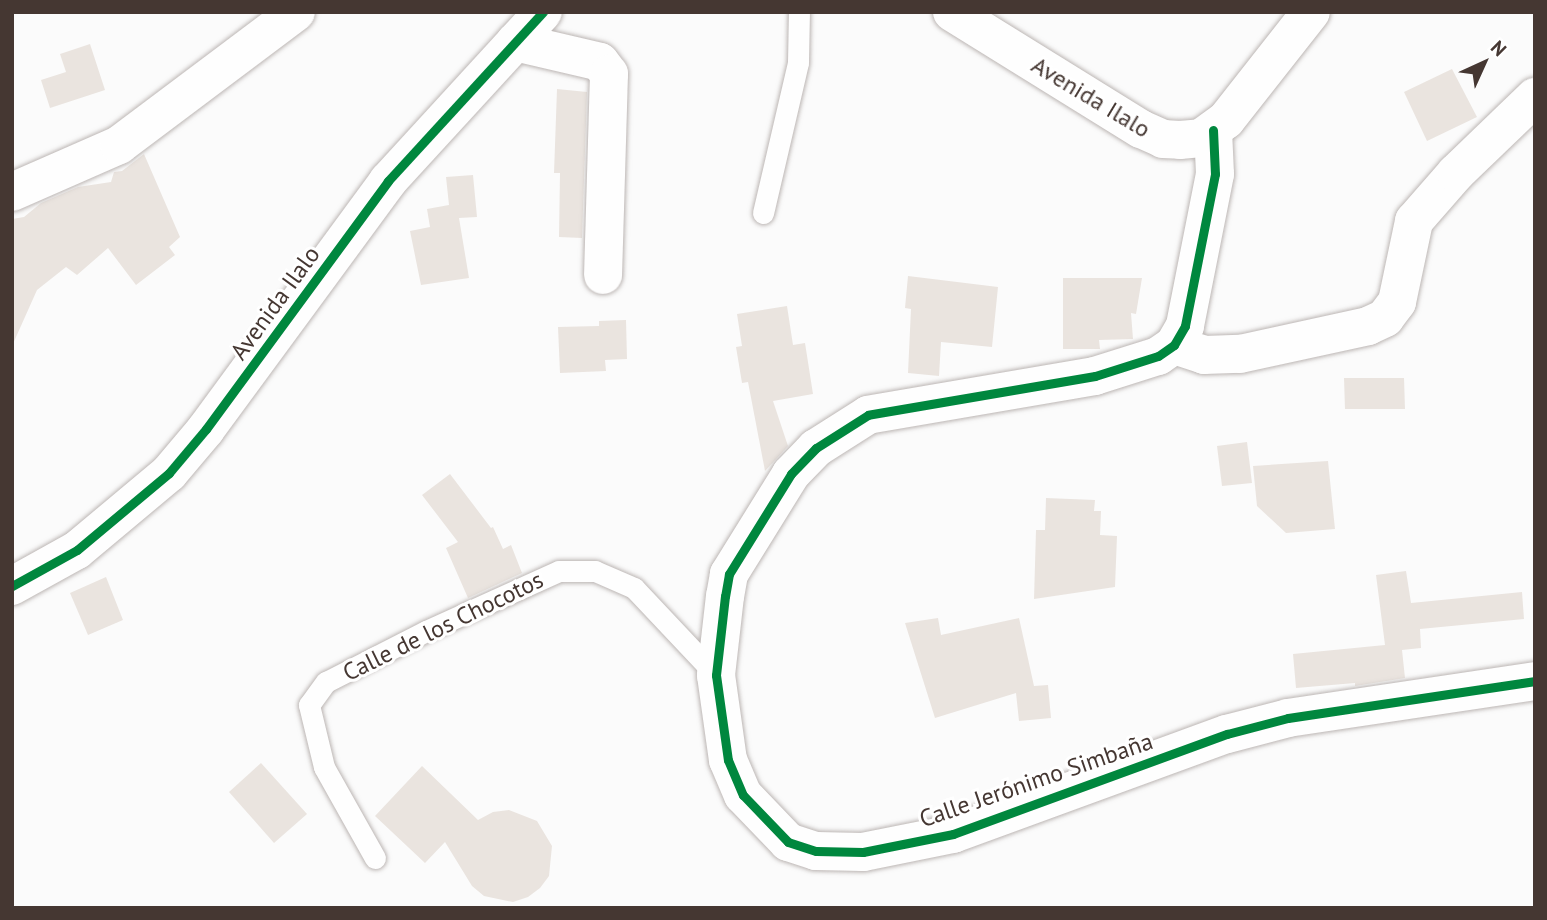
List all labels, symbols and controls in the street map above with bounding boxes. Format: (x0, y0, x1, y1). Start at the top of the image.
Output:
north arrow (1449, 28, 1519, 98)
text: N (1486, 35, 1512, 61)
street label: Avenida Ilalo (1026, 50, 1156, 144)
street label: Avenida Ilalo (224, 241, 326, 365)
street label: Calle de los Chocotos (338, 565, 548, 687)
street label: Calle Jerónimo Simbaña (916, 727, 1156, 833)

